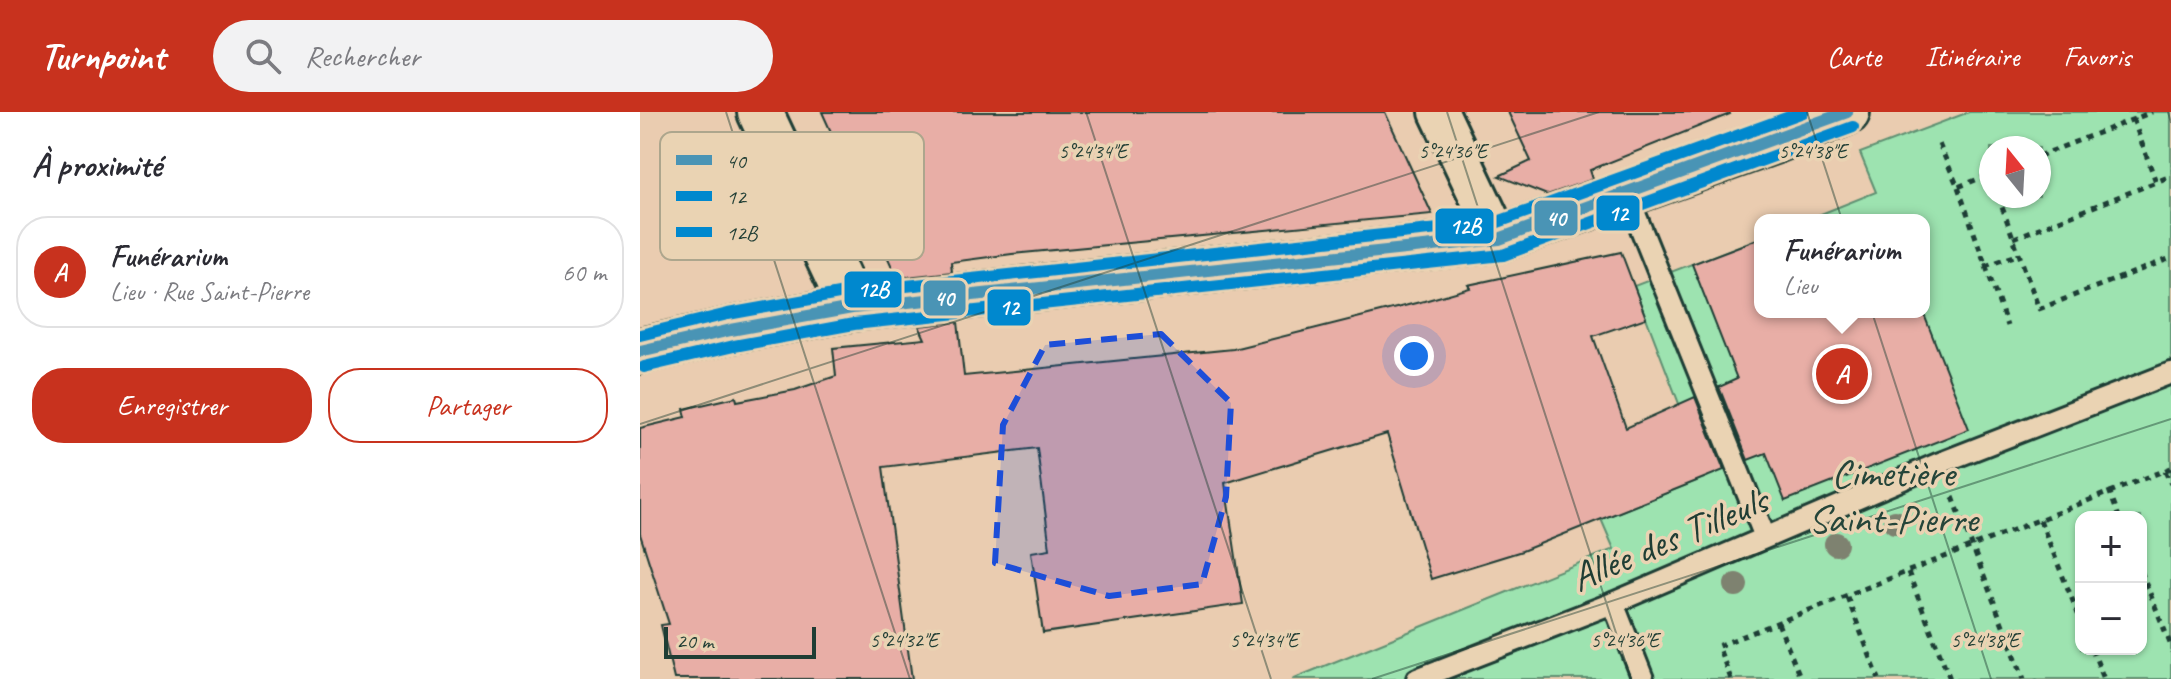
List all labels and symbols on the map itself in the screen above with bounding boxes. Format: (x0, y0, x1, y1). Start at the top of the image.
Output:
legend (660, 132, 924, 260)
north arrow (1979, 136, 2051, 208)
text: 5°24'34"E (1059, 139, 1130, 164)
text: 5°24'36"E (1419, 139, 1490, 164)
text: 5°24'38"E (1779, 139, 1850, 164)
text: 40 (726, 147, 748, 175)
text: 12 (726, 183, 748, 211)
line badge: 12 (1595, 194, 1641, 232)
line badge: 40 (1533, 199, 1579, 237)
text: 12 (1608, 200, 1630, 228)
text: 40 (1546, 205, 1568, 233)
line badge: 12B (1434, 207, 1495, 245)
text: 12B (1449, 213, 1482, 241)
text: 12B (726, 219, 759, 247)
line badge: 12B (843, 270, 903, 309)
text: 12B (857, 276, 890, 304)
line badge: 40 (922, 279, 967, 317)
text: 40 (934, 285, 956, 313)
line badge: 12 (986, 288, 1032, 327)
text: 12 (999, 294, 1021, 322)
your location (1394, 336, 1434, 376)
pin: A (1816, 344, 1868, 404)
park label: Cimetière Saint-Pierre (1808, 448, 1981, 544)
street label: Allée des Tilleuls (1564, 474, 1778, 603)
scale bar (664, 623, 816, 659)
text: 5°24'32"E (870, 628, 941, 653)
text: 5°24'34"E (1230, 628, 1301, 653)
text: 5°24'36"E (1591, 628, 1662, 653)
text: 5°24'38"E (1951, 628, 2022, 653)

